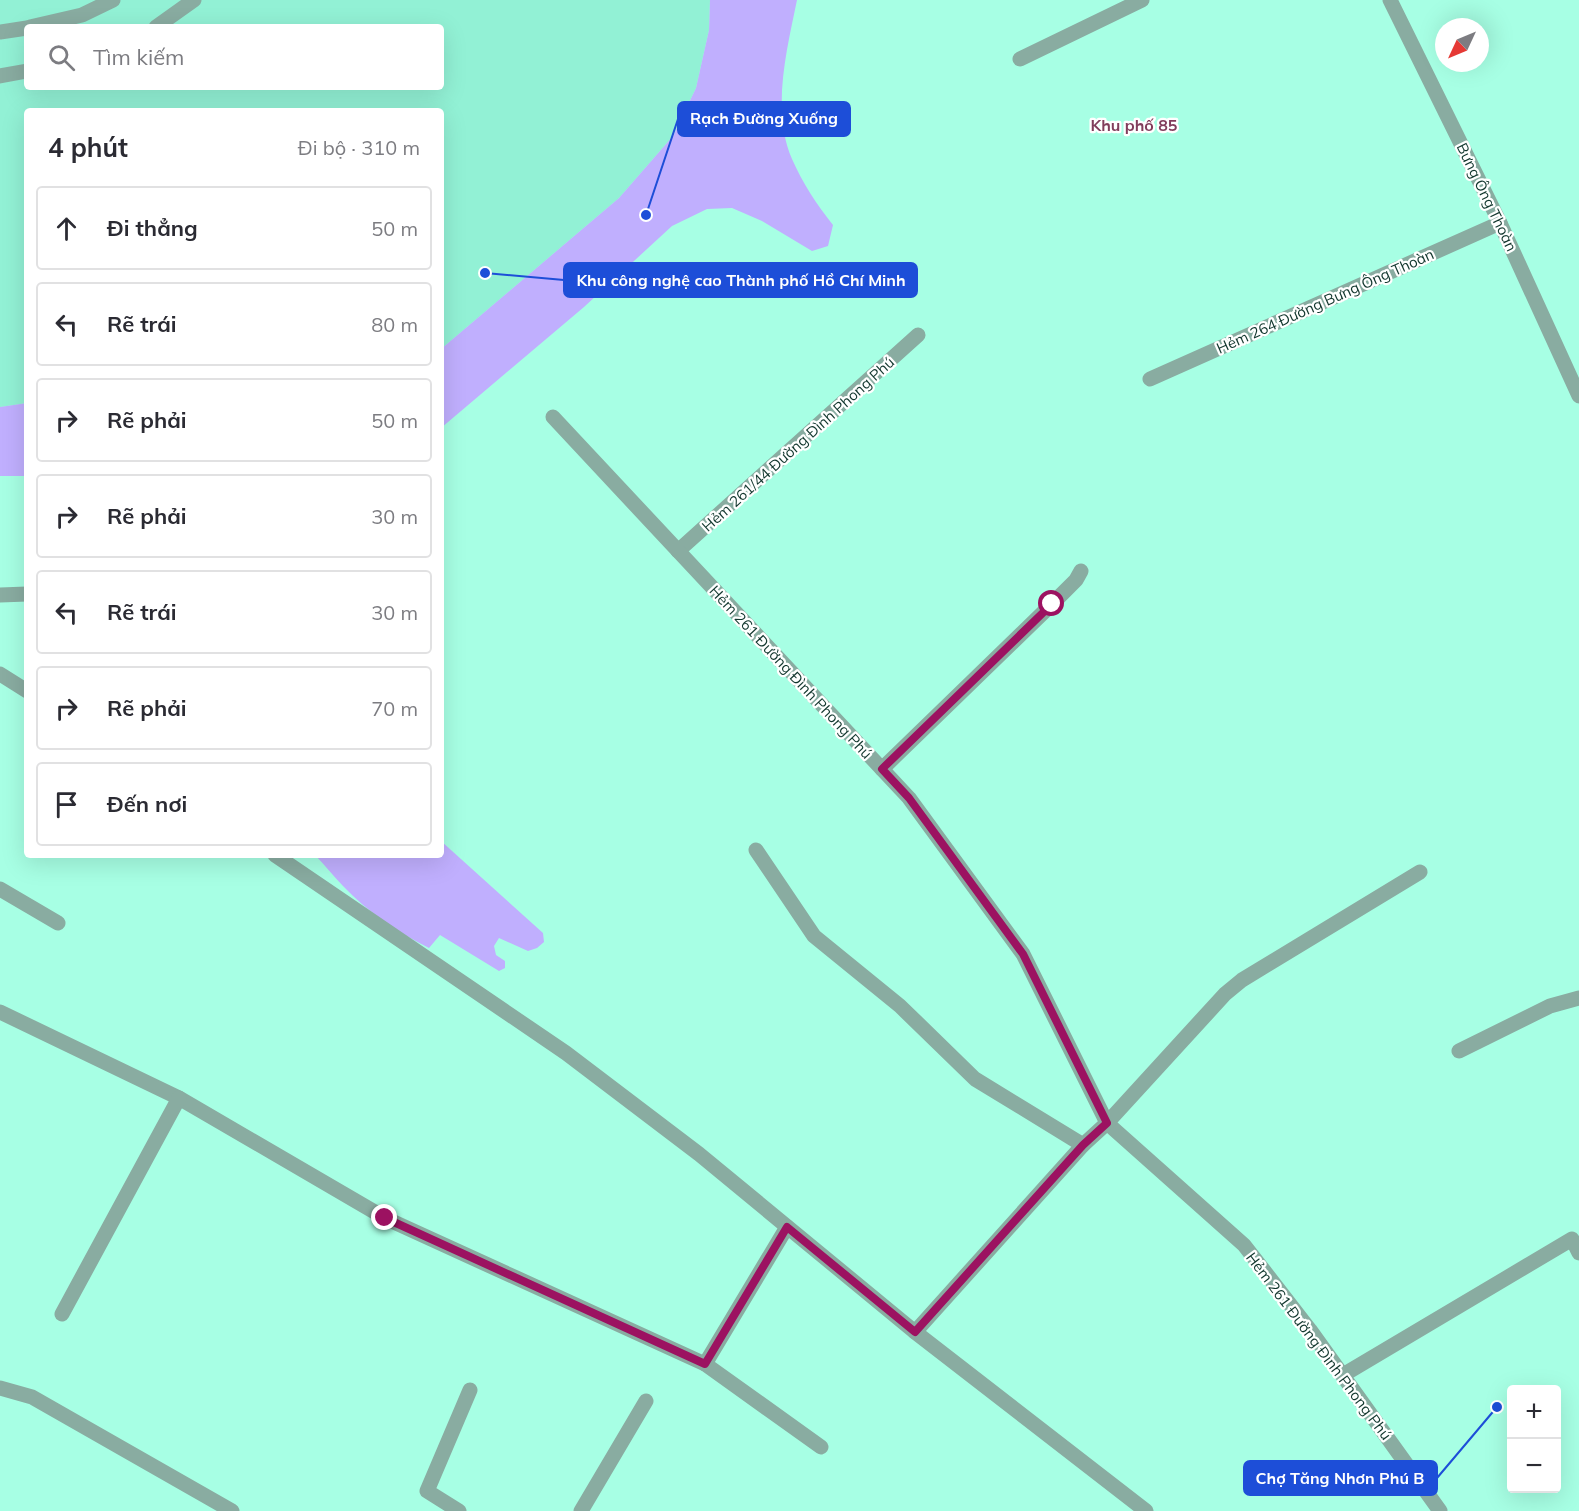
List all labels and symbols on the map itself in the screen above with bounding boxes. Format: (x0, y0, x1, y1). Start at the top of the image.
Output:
north arrow (1435, 18, 1489, 72)
callout: Rạch Đường Xuống (678, 102, 850, 136)
text: Rạch Đường Xuống (690, 108, 838, 128)
district label: Khu phố 85 (1091, 115, 1178, 135)
street label: Bưng Ông Thoàn (1453, 140, 1521, 254)
street label: Hẻm 264 Đường Bưng Ông Thoàn (1213, 244, 1437, 358)
callout: Khu công nghệ cao Thành phố Hồ Chí Minh (564, 263, 917, 297)
text: Khu công nghệ cao Thành phố Hồ Chí Minh (576, 270, 906, 290)
street label: Hẻm 261/44 Đường Đình Phong Phú (698, 352, 898, 536)
street label: Hẻm 261 Đường Đình Phong Phú (706, 581, 876, 763)
route start (1038, 590, 1064, 616)
route end (371, 1204, 397, 1230)
street label: Hẻm 261 Đường Đình Phong Phú (1242, 1248, 1396, 1444)
callout: Chợ Tăng Nhơn Phú B (1244, 1461, 1437, 1495)
text: Chợ Tăng Nhơn Phú B (1256, 1468, 1424, 1488)

